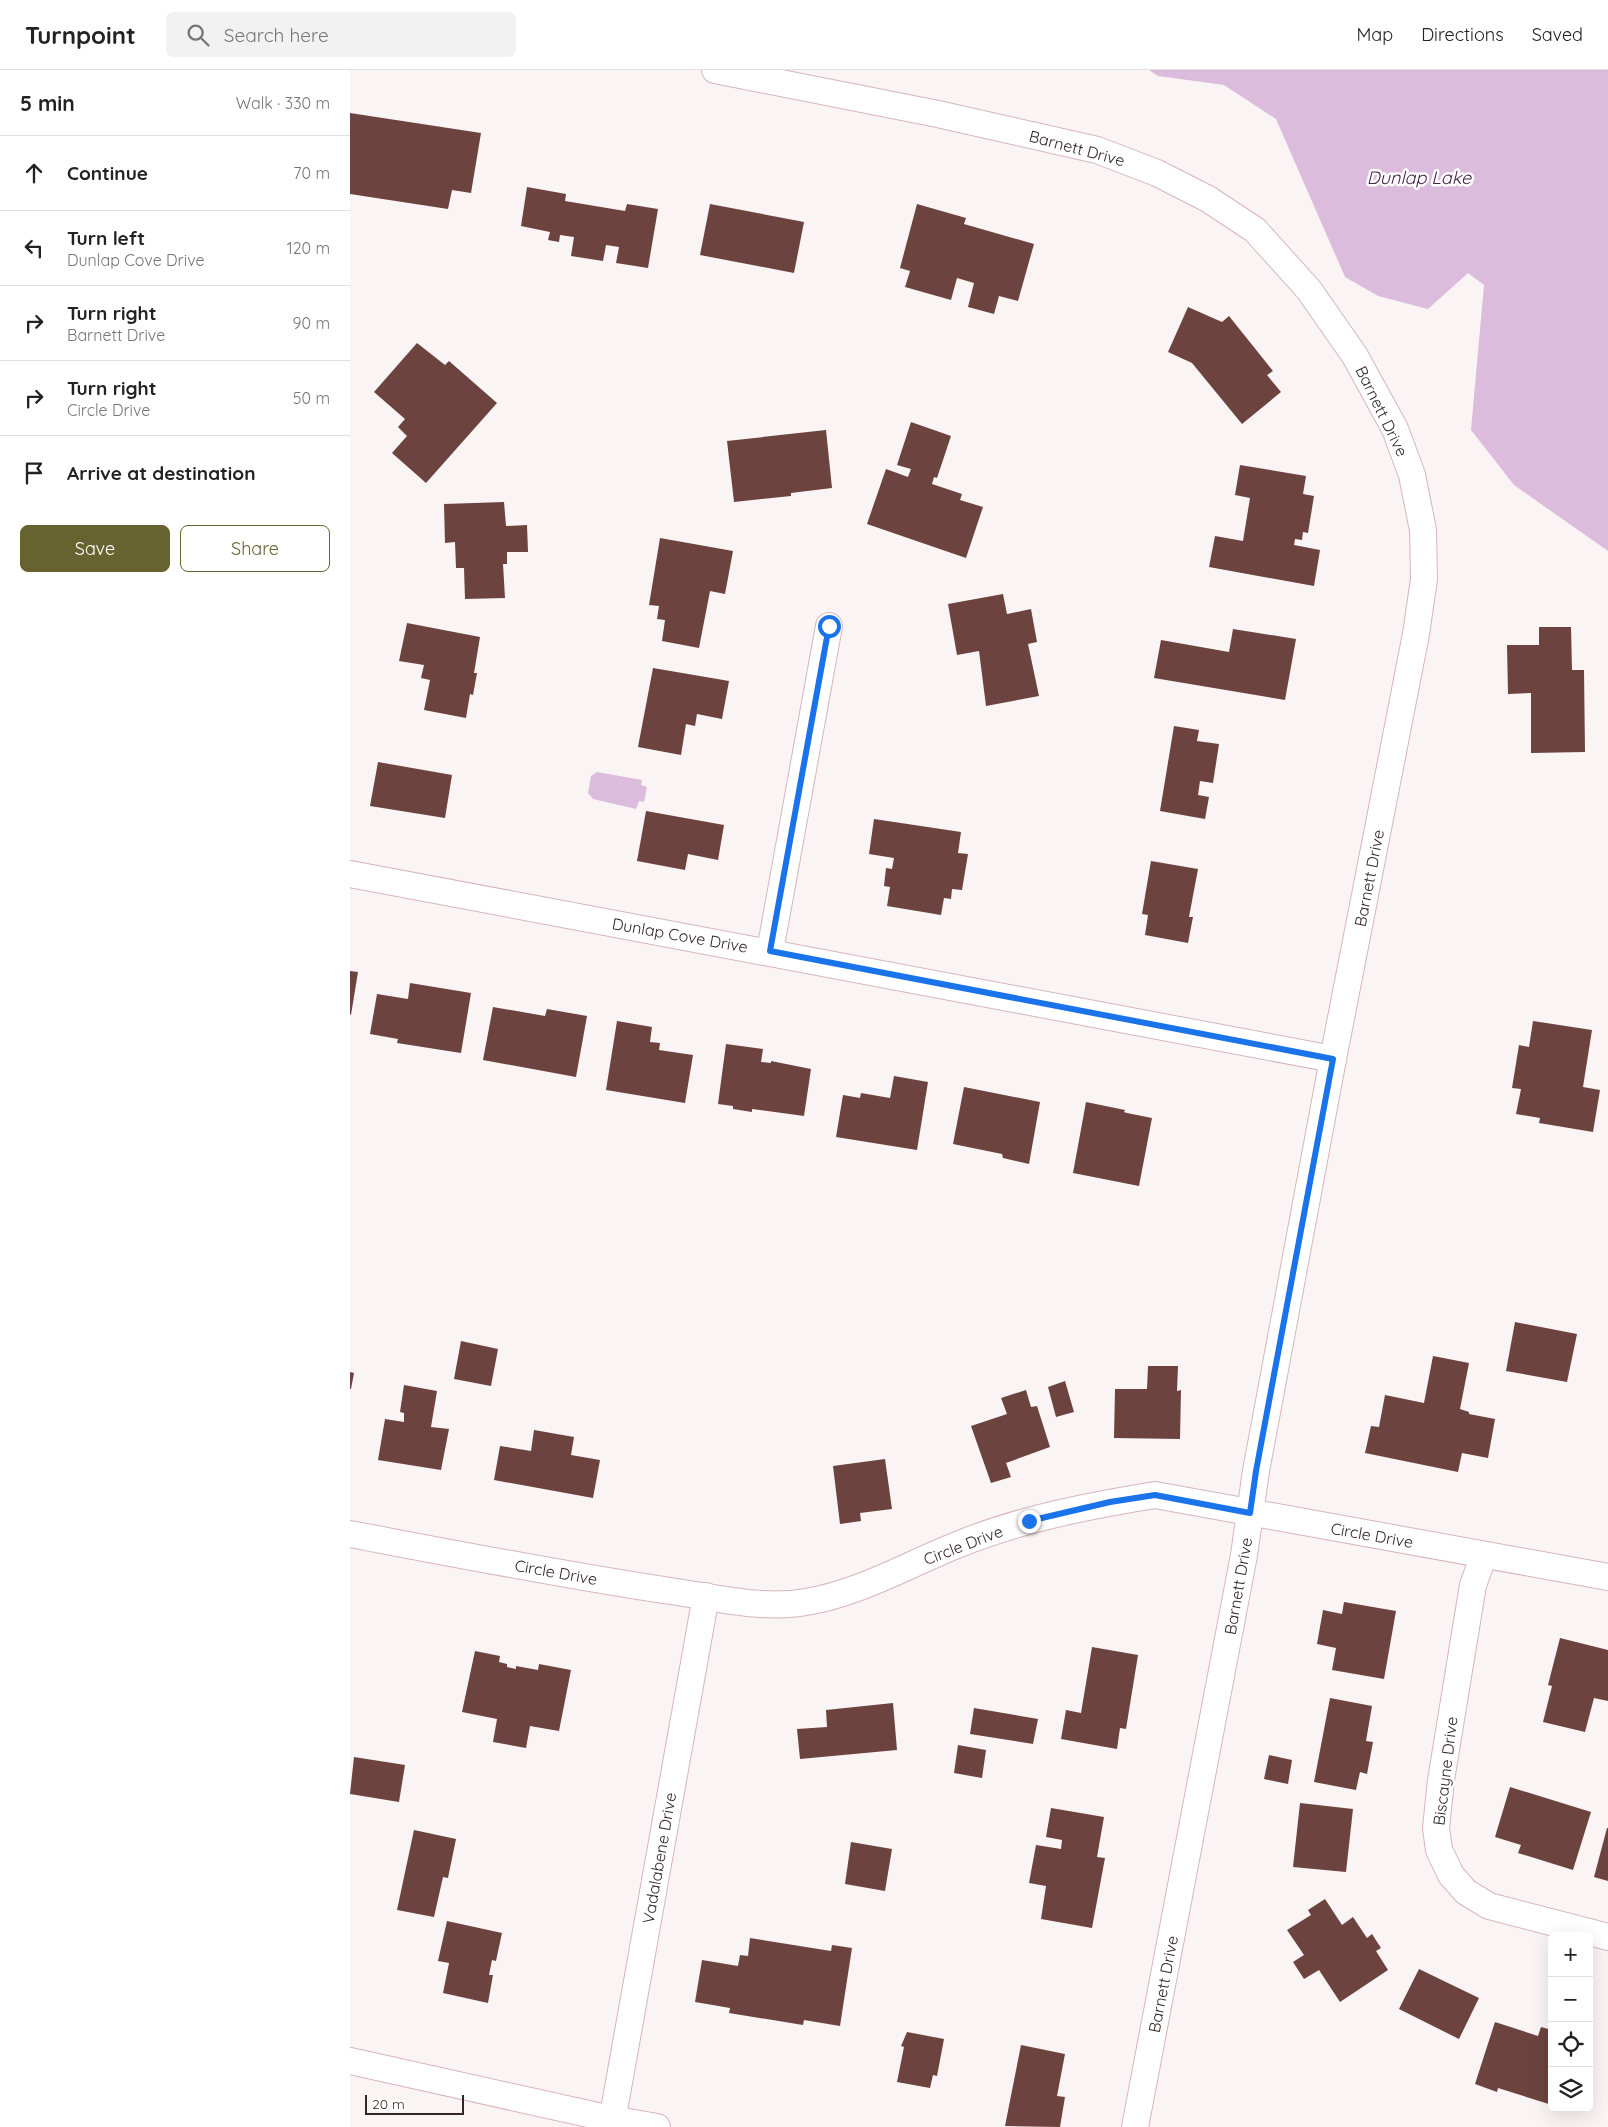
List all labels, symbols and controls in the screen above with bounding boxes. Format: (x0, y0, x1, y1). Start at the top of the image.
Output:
search box (166, 12, 516, 57)
text: Turnpoint (25, 20, 136, 50)
icon: search (184, 21, 212, 49)
text: Search here (224, 23, 329, 47)
text: Map (1356, 23, 1393, 46)
text: Directions (1421, 23, 1504, 46)
text: Saved (1532, 23, 1583, 46)
text: 5 min (20, 90, 75, 116)
text: Walk · 330 m (236, 93, 330, 113)
street label: Barnett Drive (1027, 126, 1127, 170)
icon: ahead (20, 159, 48, 187)
text: Continue (67, 161, 148, 185)
text: 70 m (293, 163, 330, 183)
water label: Dunlap Lake (1367, 166, 1472, 189)
text: Turn left (67, 226, 145, 250)
icon: left (20, 234, 48, 262)
text: 120 m (287, 238, 330, 258)
text: Dunlap Cove Drive (67, 250, 205, 270)
text: Turn right (67, 301, 156, 325)
icon: right (20, 309, 48, 337)
text: 90 m (293, 313, 330, 333)
text: Barnett Drive (67, 325, 165, 345)
street label: Barnett Drive (1351, 362, 1413, 460)
text: Turn right (67, 376, 156, 400)
icon: right (20, 384, 48, 412)
text: 50 m (293, 388, 330, 408)
text: Circle Drive (67, 400, 150, 420)
icon: arrive (20, 459, 48, 487)
text: Arrive at destination (67, 461, 256, 485)
button: Save (20, 525, 170, 572)
button: Share (180, 525, 330, 572)
route start (818, 615, 841, 638)
street label: Barnett Drive (1350, 828, 1388, 928)
street label: Dunlap Cove Drive (610, 913, 750, 957)
route end (1018, 1510, 1041, 1533)
street label: Circle Drive (1329, 1518, 1415, 1552)
street label: Circle Drive (920, 1521, 1006, 1569)
street label: Barnett Drive (1220, 1536, 1256, 1636)
street label: Circle Drive (513, 1555, 599, 1589)
street label: Biscayne Drive (1428, 1715, 1462, 1827)
street label: Vadalabene Drive (638, 1791, 680, 1925)
map controls (1548, 1932, 1593, 2112)
button: + (1548, 1932, 1593, 1977)
street label: Barnett Drive (1144, 1934, 1182, 2034)
button: − (1548, 1977, 1593, 2022)
button: locate (1548, 2022, 1593, 2067)
button: layers (1548, 2067, 1593, 2112)
scale bar (365, 2092, 464, 2115)
text: 20 m (372, 2095, 405, 2113)

